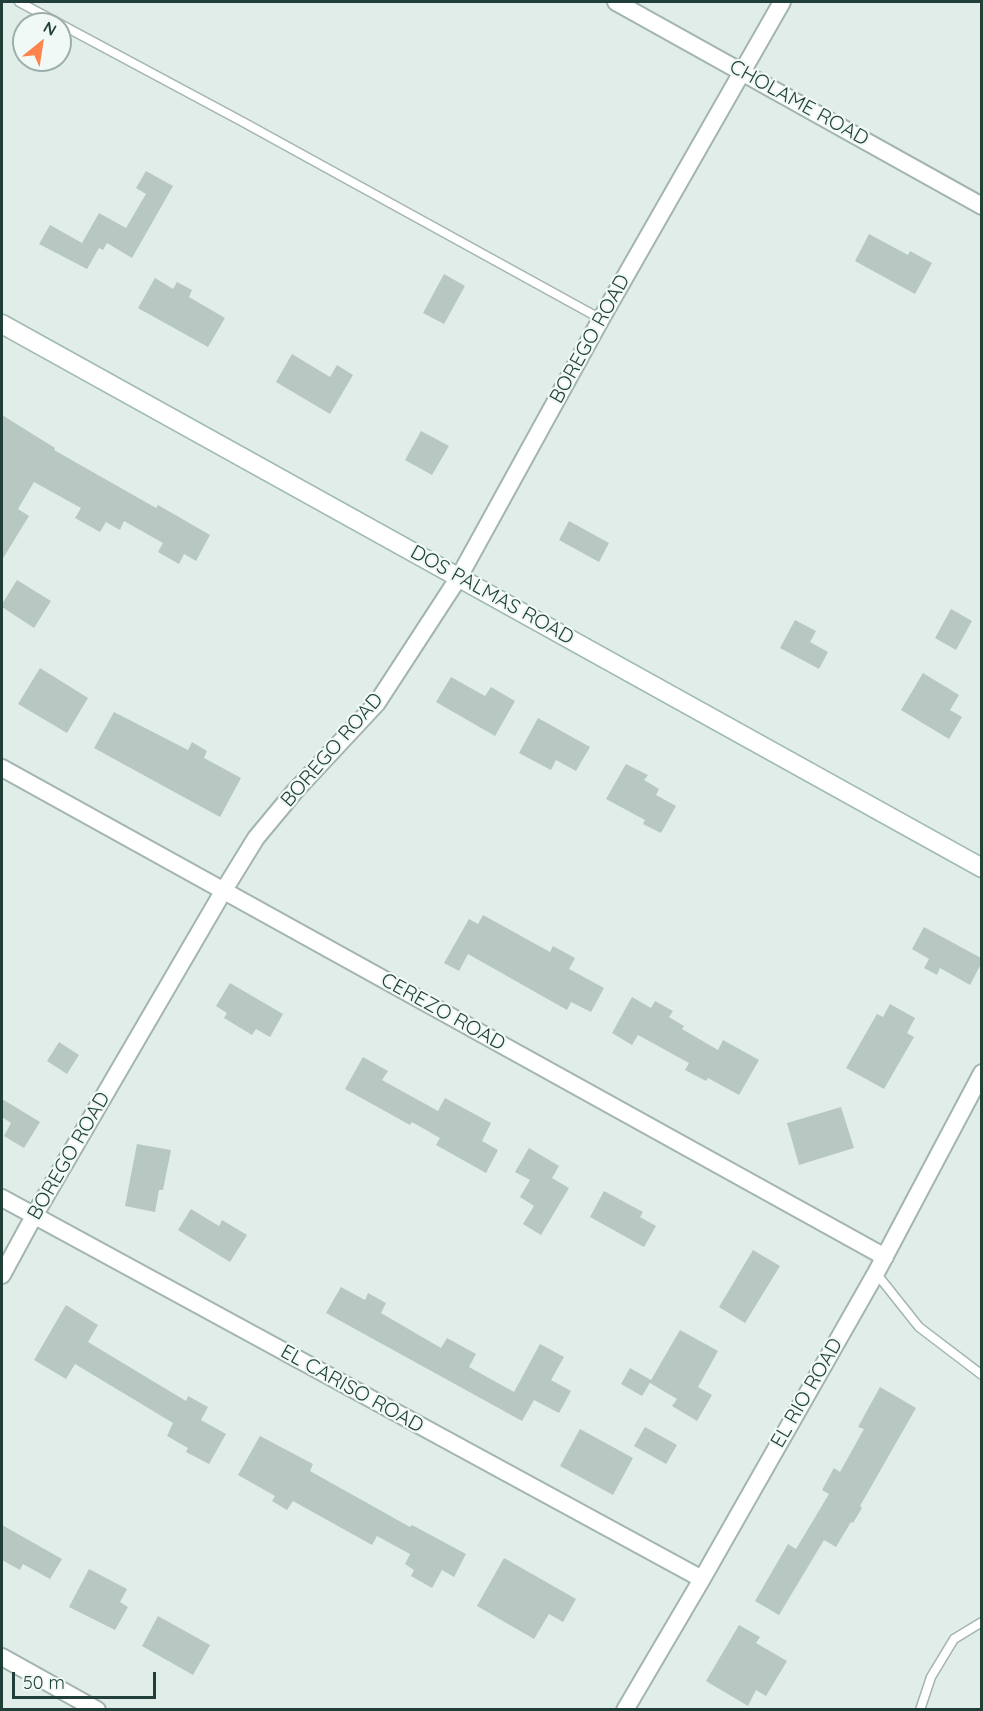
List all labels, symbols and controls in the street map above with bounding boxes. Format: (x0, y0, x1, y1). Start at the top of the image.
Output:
north arrow (12, 12, 72, 72)
text: N (40, 17, 60, 40)
street label: CHOLAME ROAD (725, 55, 873, 151)
street label: BOREGO ROAD (545, 270, 635, 408)
street label: DOS PALMAS ROAD (406, 540, 578, 650)
street label: BOREGO ROAD (276, 688, 388, 812)
street label: CEREZO ROAD (377, 968, 509, 1056)
street label: BOREGO ROAD (23, 1088, 115, 1224)
street label: EL RIO ROAD (766, 1334, 848, 1452)
street label: EL CARISO ROAD (276, 1340, 428, 1438)
scale bar (15, 1660, 159, 1698)
text: 50 m (23, 1671, 65, 1694)

